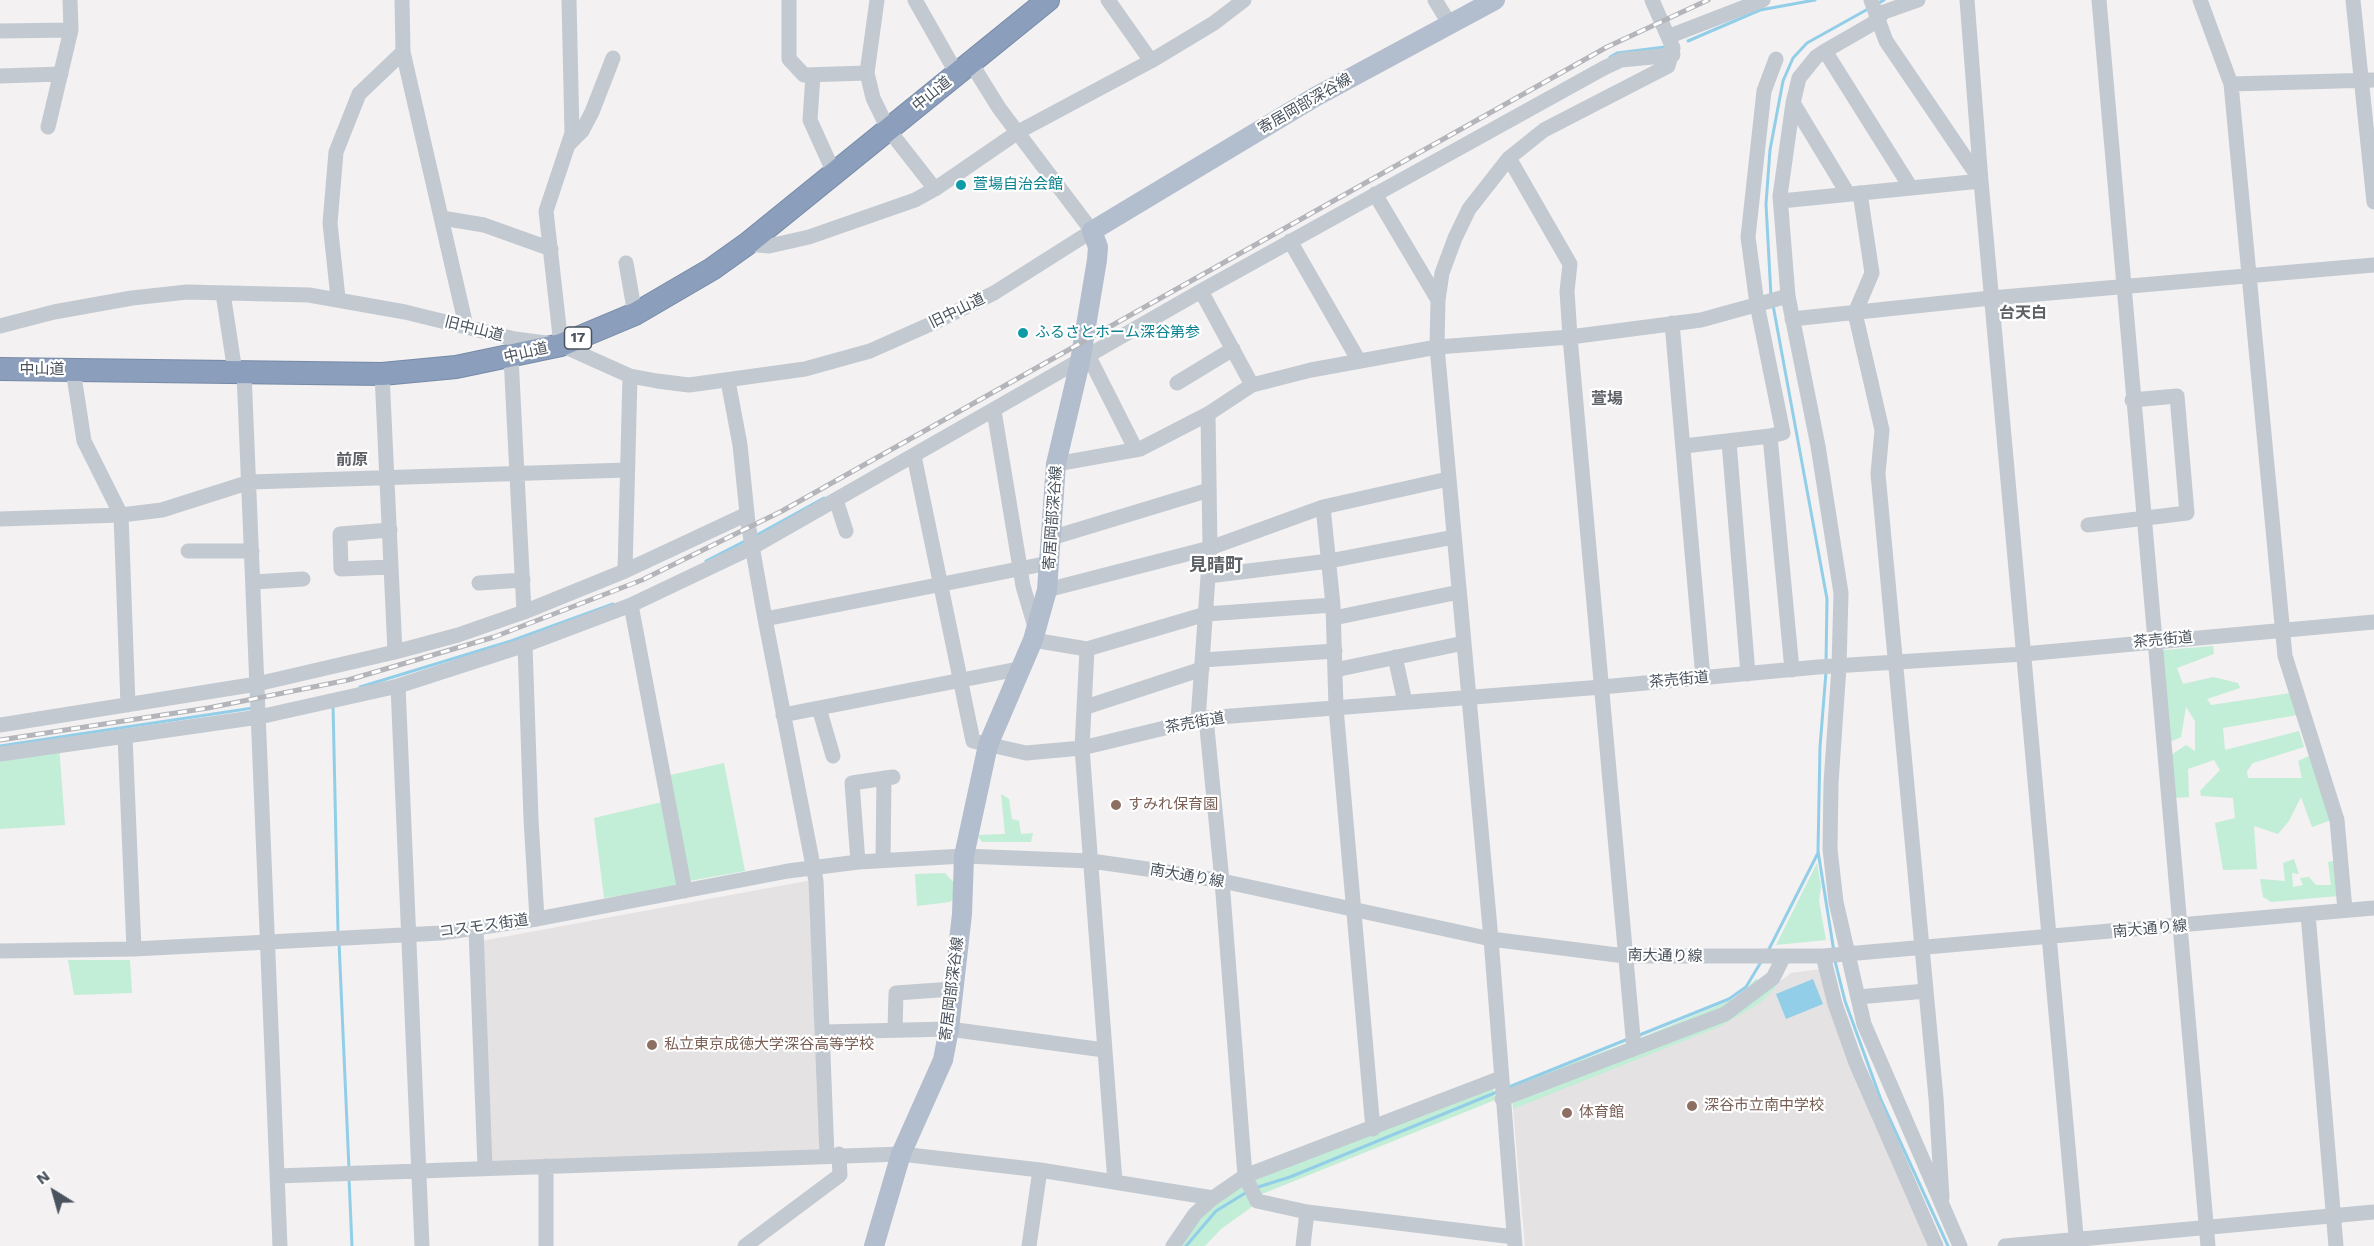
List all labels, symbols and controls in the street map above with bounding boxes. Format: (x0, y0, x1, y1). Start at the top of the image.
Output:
street label: 寄居岡部深谷線 (1255, 70, 1355, 138)
street label: 中山道 (909, 73, 955, 115)
place label: 萱場自治会館 (973, 176, 1063, 194)
marker: 萱場自治会館 (954, 178, 968, 192)
street label: 旧中山道 (926, 290, 988, 332)
district label: 台天白 (1999, 303, 2047, 323)
street label: 旧中山道 (443, 313, 505, 345)
place label: ふるさとホーム深谷第参 (1035, 324, 1200, 342)
marker: ふるさとホーム深谷第参 (1016, 326, 1030, 340)
road number: 17 (564, 327, 592, 349)
street label: 中山道 (502, 339, 550, 367)
street label: 中山道 (20, 361, 64, 379)
district label: 萱場 (1591, 389, 1623, 409)
district label: 前原 (336, 450, 368, 470)
street label: 寄居岡部深谷線 (1040, 465, 1066, 571)
district label: 見晴町 (1189, 555, 1243, 577)
street label: 茶売街道 (2132, 628, 2194, 652)
street label: 茶売街道 (1648, 668, 1710, 692)
street label: 茶売街道 (1164, 709, 1226, 737)
place label: すみれ保育園 (1128, 796, 1218, 814)
marker: すみれ保育園 (1109, 798, 1123, 812)
street label: 南大通り線 (1149, 861, 1225, 891)
street label: コスモス街道 (438, 911, 530, 941)
street label: 南大通り線 (2112, 917, 2188, 941)
street label: 寄居岡部深谷線 (937, 936, 967, 1042)
street label: 南大通り線 (1627, 946, 1703, 966)
place label: 私立東京成徳大学深谷高等学校 (664, 1036, 874, 1054)
marker: 私立東京成徳大学深谷高等学校 (645, 1038, 659, 1052)
place label: 深谷市立南中学校 (1704, 1097, 1824, 1115)
marker: 深谷市立南中学校 (1685, 1099, 1699, 1113)
place label: 体育館 (1579, 1104, 1624, 1122)
marker: 体育館 (1560, 1106, 1574, 1120)
north arrow (24, 1162, 84, 1222)
text: N (32, 1166, 53, 1188)

